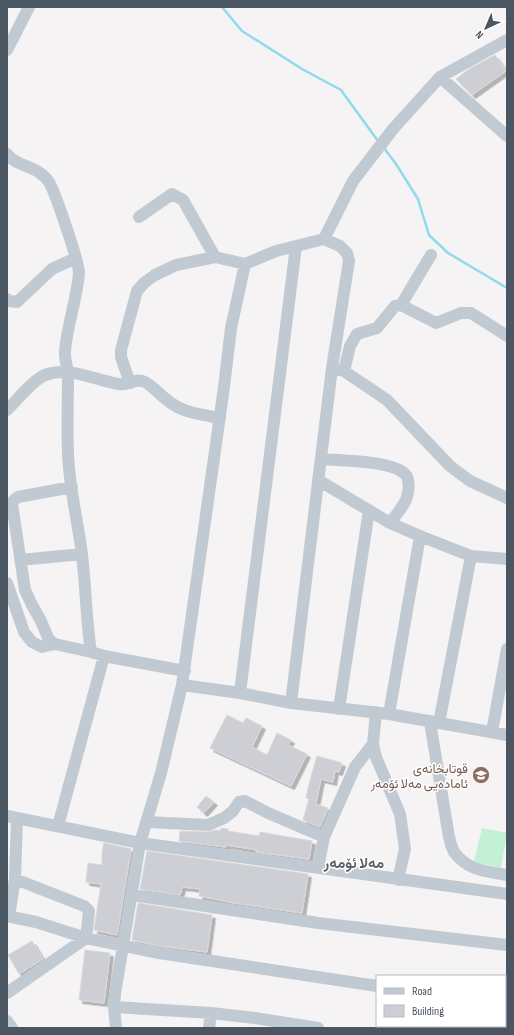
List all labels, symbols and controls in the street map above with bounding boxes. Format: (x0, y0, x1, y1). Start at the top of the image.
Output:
north arrow (466, 8, 506, 48)
text: N (473, 28, 486, 42)
place label: قوتابخانەی ئامادەیی مەلا ئۆمەر (370, 761, 468, 792)
school or university icon: قوتابخانەی ئامادەیی مەلا ئۆمەر (471, 765, 491, 785)
district label: مەلا ئۆمەر (323, 854, 384, 873)
legend (376, 975, 506, 1027)
text: Road (412, 984, 432, 999)
text: Building (412, 1004, 444, 1019)

